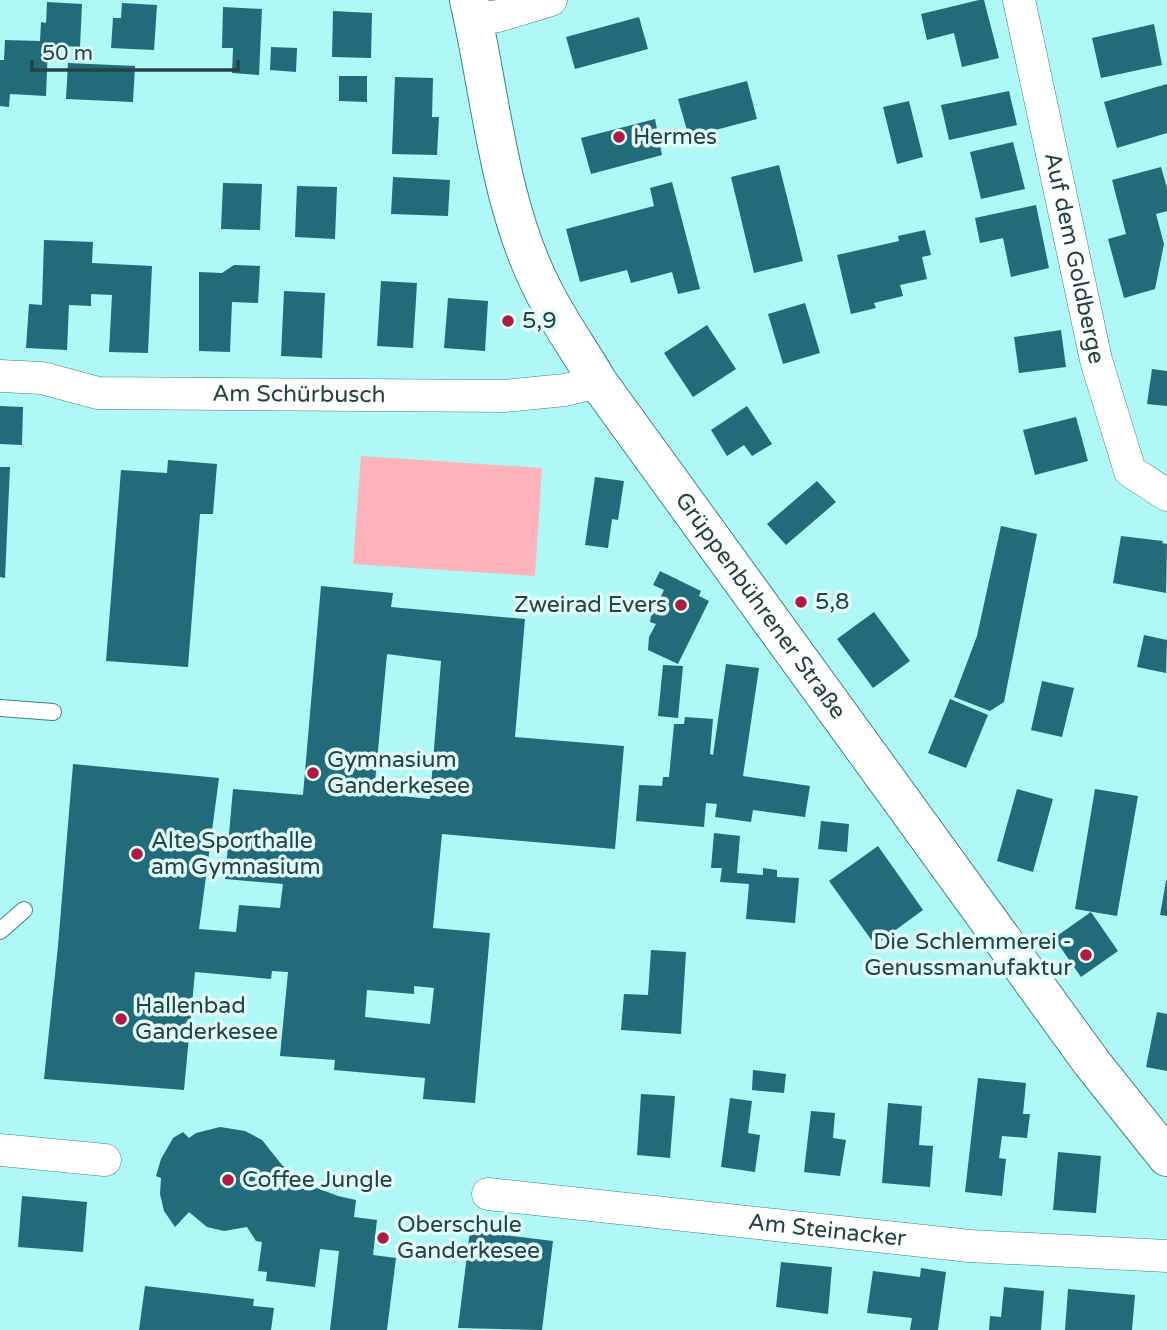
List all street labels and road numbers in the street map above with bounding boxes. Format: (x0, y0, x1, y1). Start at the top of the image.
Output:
street label: Auf dem Goldberge (1038, 150, 1110, 366)
street label: Am Schürbusch (212, 380, 386, 409)
street label: Grüppenbührener Straße (669, 487, 852, 725)
street label: Am Steinacker (747, 1208, 908, 1253)

